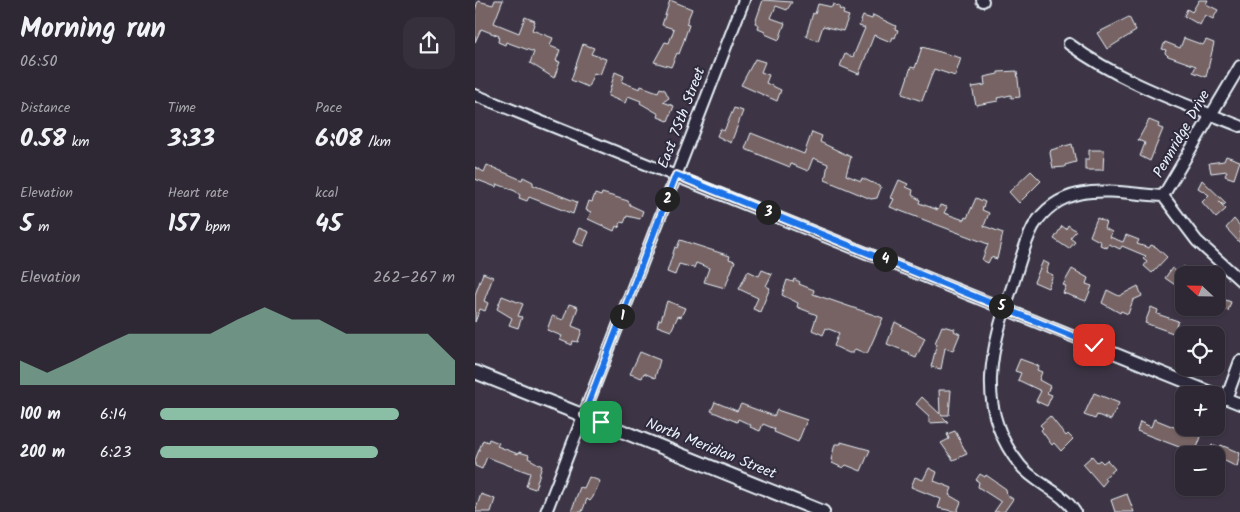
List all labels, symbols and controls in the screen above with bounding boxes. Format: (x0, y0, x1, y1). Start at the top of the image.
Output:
text: Morning run (20, 7, 166, 52)
button: share (403, 17, 455, 69)
text: 06:50 (20, 49, 57, 74)
street label: East 75th Street (652, 64, 712, 172)
street label: Pennridge Drive (1147, 85, 1217, 182)
text: Distance (20, 97, 70, 119)
text: Time (168, 97, 196, 119)
text: Pace (315, 97, 342, 119)
text: 0.58 (20, 119, 66, 159)
text: 3:33 (168, 119, 215, 159)
text: 6:08 (315, 119, 363, 159)
text: km (66, 131, 89, 153)
text: /km (363, 131, 391, 153)
text: Elevation (20, 182, 73, 204)
text: Heart rate (168, 182, 229, 204)
text: kcal (315, 182, 338, 204)
pin: 2 (655, 186, 679, 212)
text: 2 (663, 188, 672, 210)
pin: 3 (755, 200, 781, 224)
text: 3 (765, 201, 772, 223)
text: 5 (20, 204, 33, 244)
text: 157 (168, 204, 200, 244)
text: 45 (315, 204, 342, 244)
text: m (33, 216, 49, 238)
text: bpm (200, 216, 230, 238)
pin: 4 (873, 246, 897, 272)
text: 4 (882, 248, 889, 270)
text: Elevation (20, 265, 81, 290)
text: 262–267 m (373, 265, 455, 290)
north arrow (1175, 266, 1225, 316)
map controls (1175, 266, 1225, 496)
pin: 5 (989, 294, 1013, 318)
text: 5 (998, 295, 1005, 317)
pin: 1 (609, 304, 635, 328)
text: 1 (620, 305, 625, 327)
pin (1073, 324, 1115, 366)
button: locate (1175, 326, 1225, 376)
icon: check (1080, 331, 1108, 359)
button: + (1175, 386, 1225, 436)
pin (580, 401, 622, 443)
text: 100 m (20, 402, 61, 427)
text: 6:14 (100, 402, 127, 427)
icon: arrive (587, 408, 615, 436)
street label: North Meridian Street (642, 412, 780, 486)
text: 200 m (20, 440, 65, 465)
text: 6:23 (100, 440, 131, 465)
button: − (1175, 446, 1225, 496)

